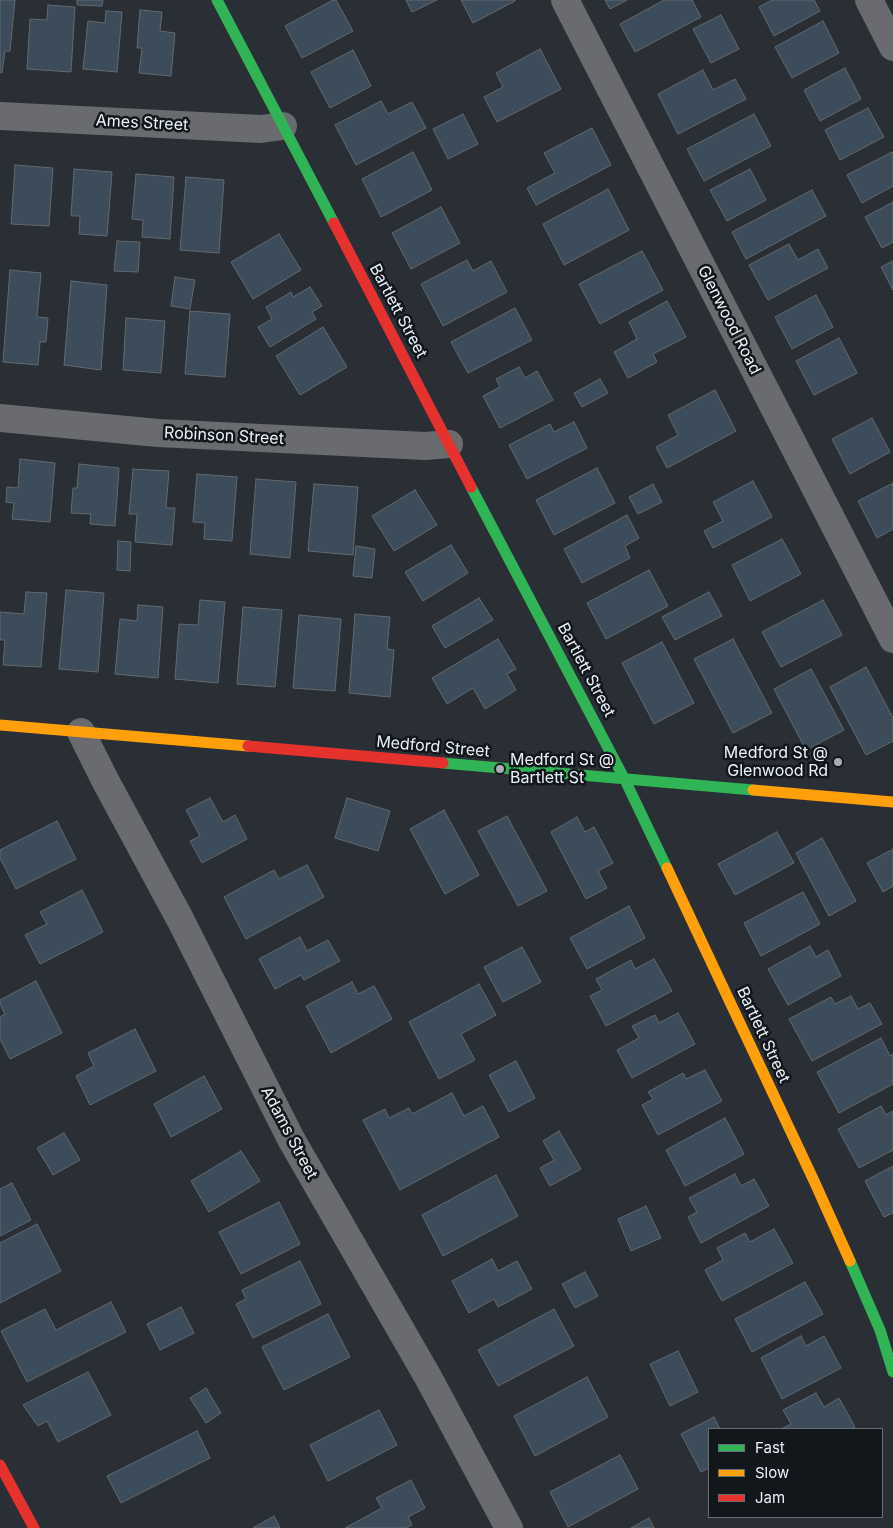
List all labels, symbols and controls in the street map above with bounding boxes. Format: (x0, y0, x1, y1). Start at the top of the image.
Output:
street label: Ames Street (95, 111, 189, 135)
street label: Bartlett Street (365, 261, 431, 361)
street label: Glenwood Road (693, 262, 765, 378)
street label: Robinson Street (164, 423, 284, 449)
street label: Bartlett Street (553, 620, 619, 720)
street label: Medford Street (375, 732, 491, 762)
place label: Medford St @ Glenwood Rd (724, 743, 828, 781)
place label: Medford St @ Bartlett St (510, 750, 614, 788)
marker: Medford St @ Glenwood Rd (832, 756, 844, 768)
marker: Medford St @ Bartlett St (494, 763, 506, 775)
street label: Bartlett Street (732, 984, 794, 1086)
street label: Adams Street (257, 1083, 321, 1183)
legend (708, 1428, 883, 1518)
text: Fast (755, 1438, 785, 1457)
text: Slow (755, 1463, 789, 1482)
text: Jam (755, 1488, 785, 1507)

